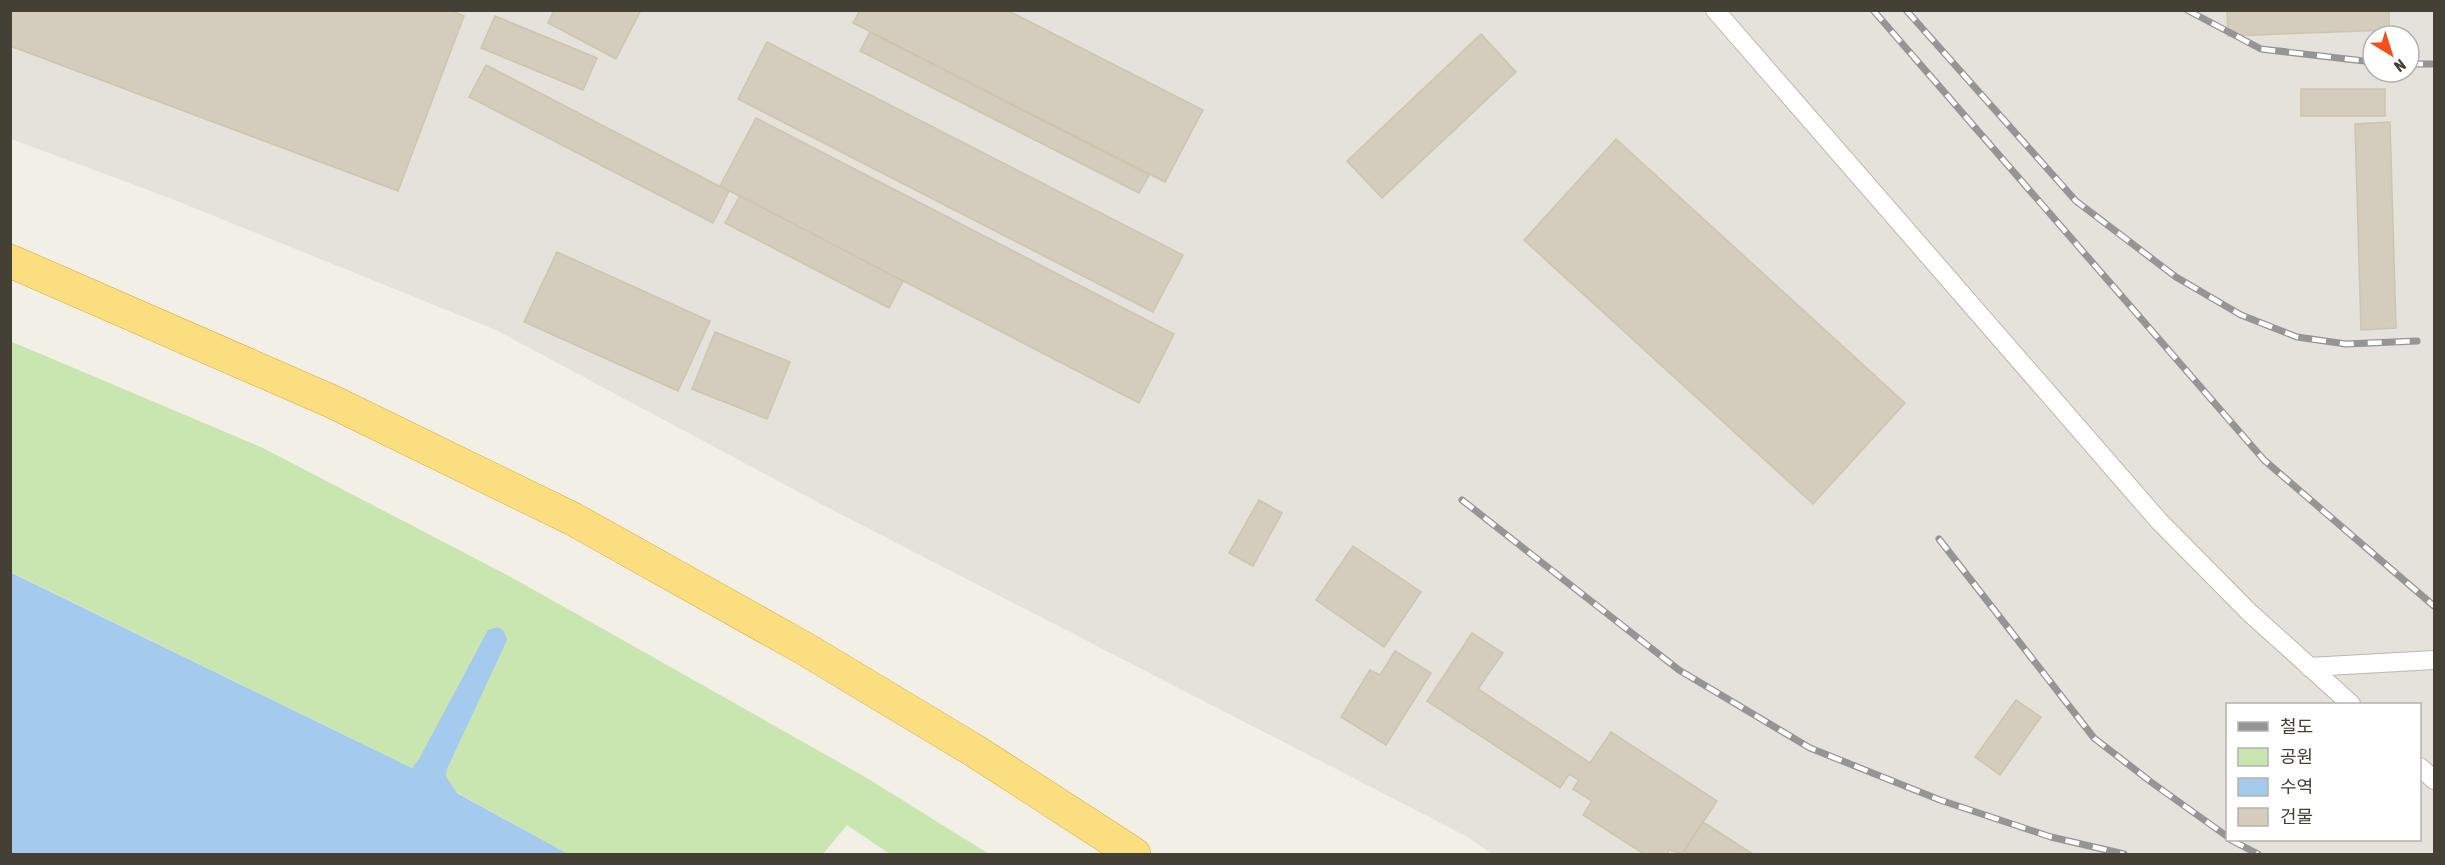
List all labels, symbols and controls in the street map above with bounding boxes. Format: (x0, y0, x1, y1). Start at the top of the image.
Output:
north arrow (2361, 24, 2421, 84)
text: N (2391, 56, 2410, 76)
legend (2226, 703, 2421, 841)
text: 철도 (2280, 716, 2313, 737)
text: 공원 (2280, 746, 2313, 767)
text: 수역 (2280, 776, 2313, 797)
text: 건물 (2280, 806, 2313, 827)

